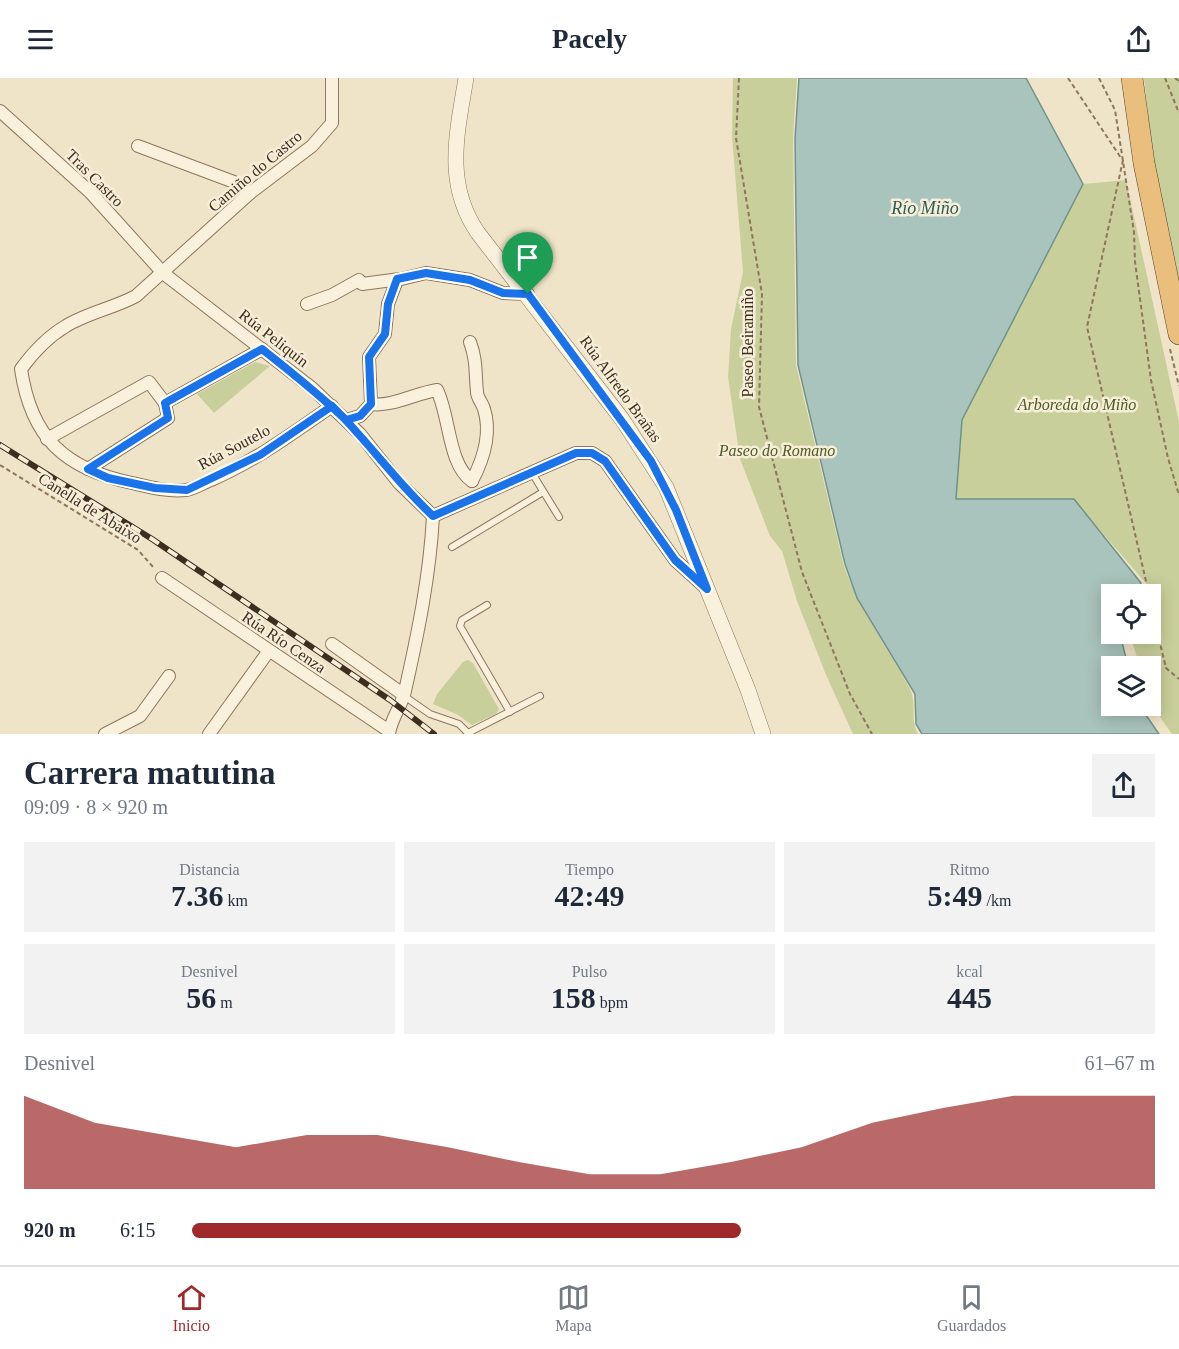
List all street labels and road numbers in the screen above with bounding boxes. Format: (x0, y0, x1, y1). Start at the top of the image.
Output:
street label: Camiño do Castro (205, 127, 305, 215)
street label: Tras Castro (63, 146, 127, 210)
street label: Paseo Beiramiño (739, 289, 756, 397)
street label: Rúa Peliquín (235, 306, 312, 371)
street label: Rúa Alfredo Brañas (577, 333, 665, 445)
street label: Rúa Soutelo (195, 421, 273, 473)
street label: Canella de Abaixo (35, 469, 145, 547)
street label: Rúa Río Cenza (239, 608, 329, 676)

